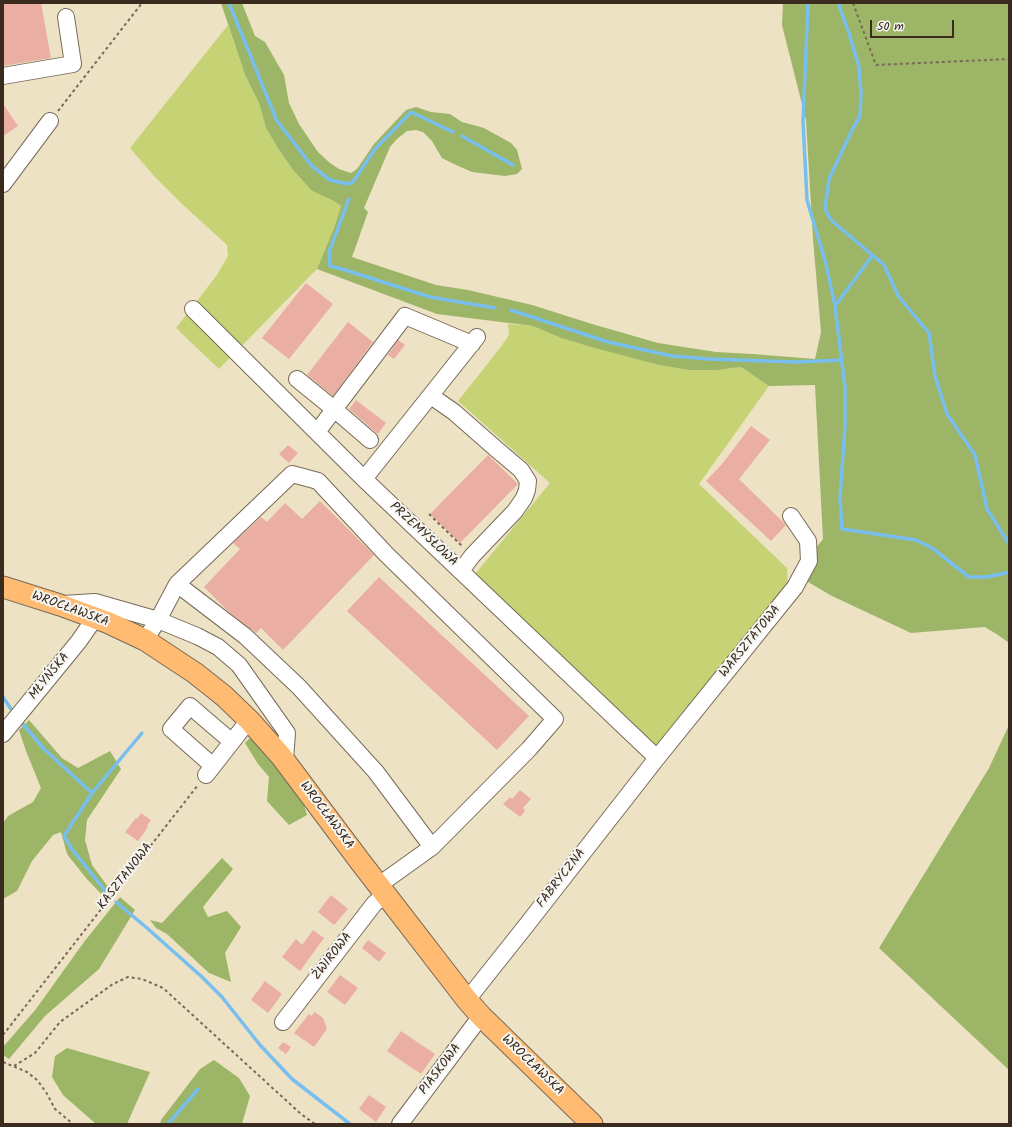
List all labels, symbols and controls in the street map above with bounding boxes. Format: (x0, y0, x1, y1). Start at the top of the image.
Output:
scale bar (872, 12, 956, 38)
text: 50 m (877, 17, 904, 36)
street label: PRZEMYSŁOWA (386, 499, 460, 571)
street label: WROCŁAWSKA (29, 589, 111, 631)
street label: WARSZTATOWA (717, 603, 785, 681)
street label: MŁYŃSKA (26, 650, 74, 704)
street label: WROCŁAWSKA (295, 779, 357, 853)
street label: KASZTANOWA (95, 841, 157, 913)
street label: FABRYCZNA (534, 846, 590, 912)
street label: ŻWIROWA (310, 930, 356, 984)
street label: WROCŁAWSKA (498, 1032, 566, 1100)
street label: PIASKOWA (417, 1041, 465, 1099)

